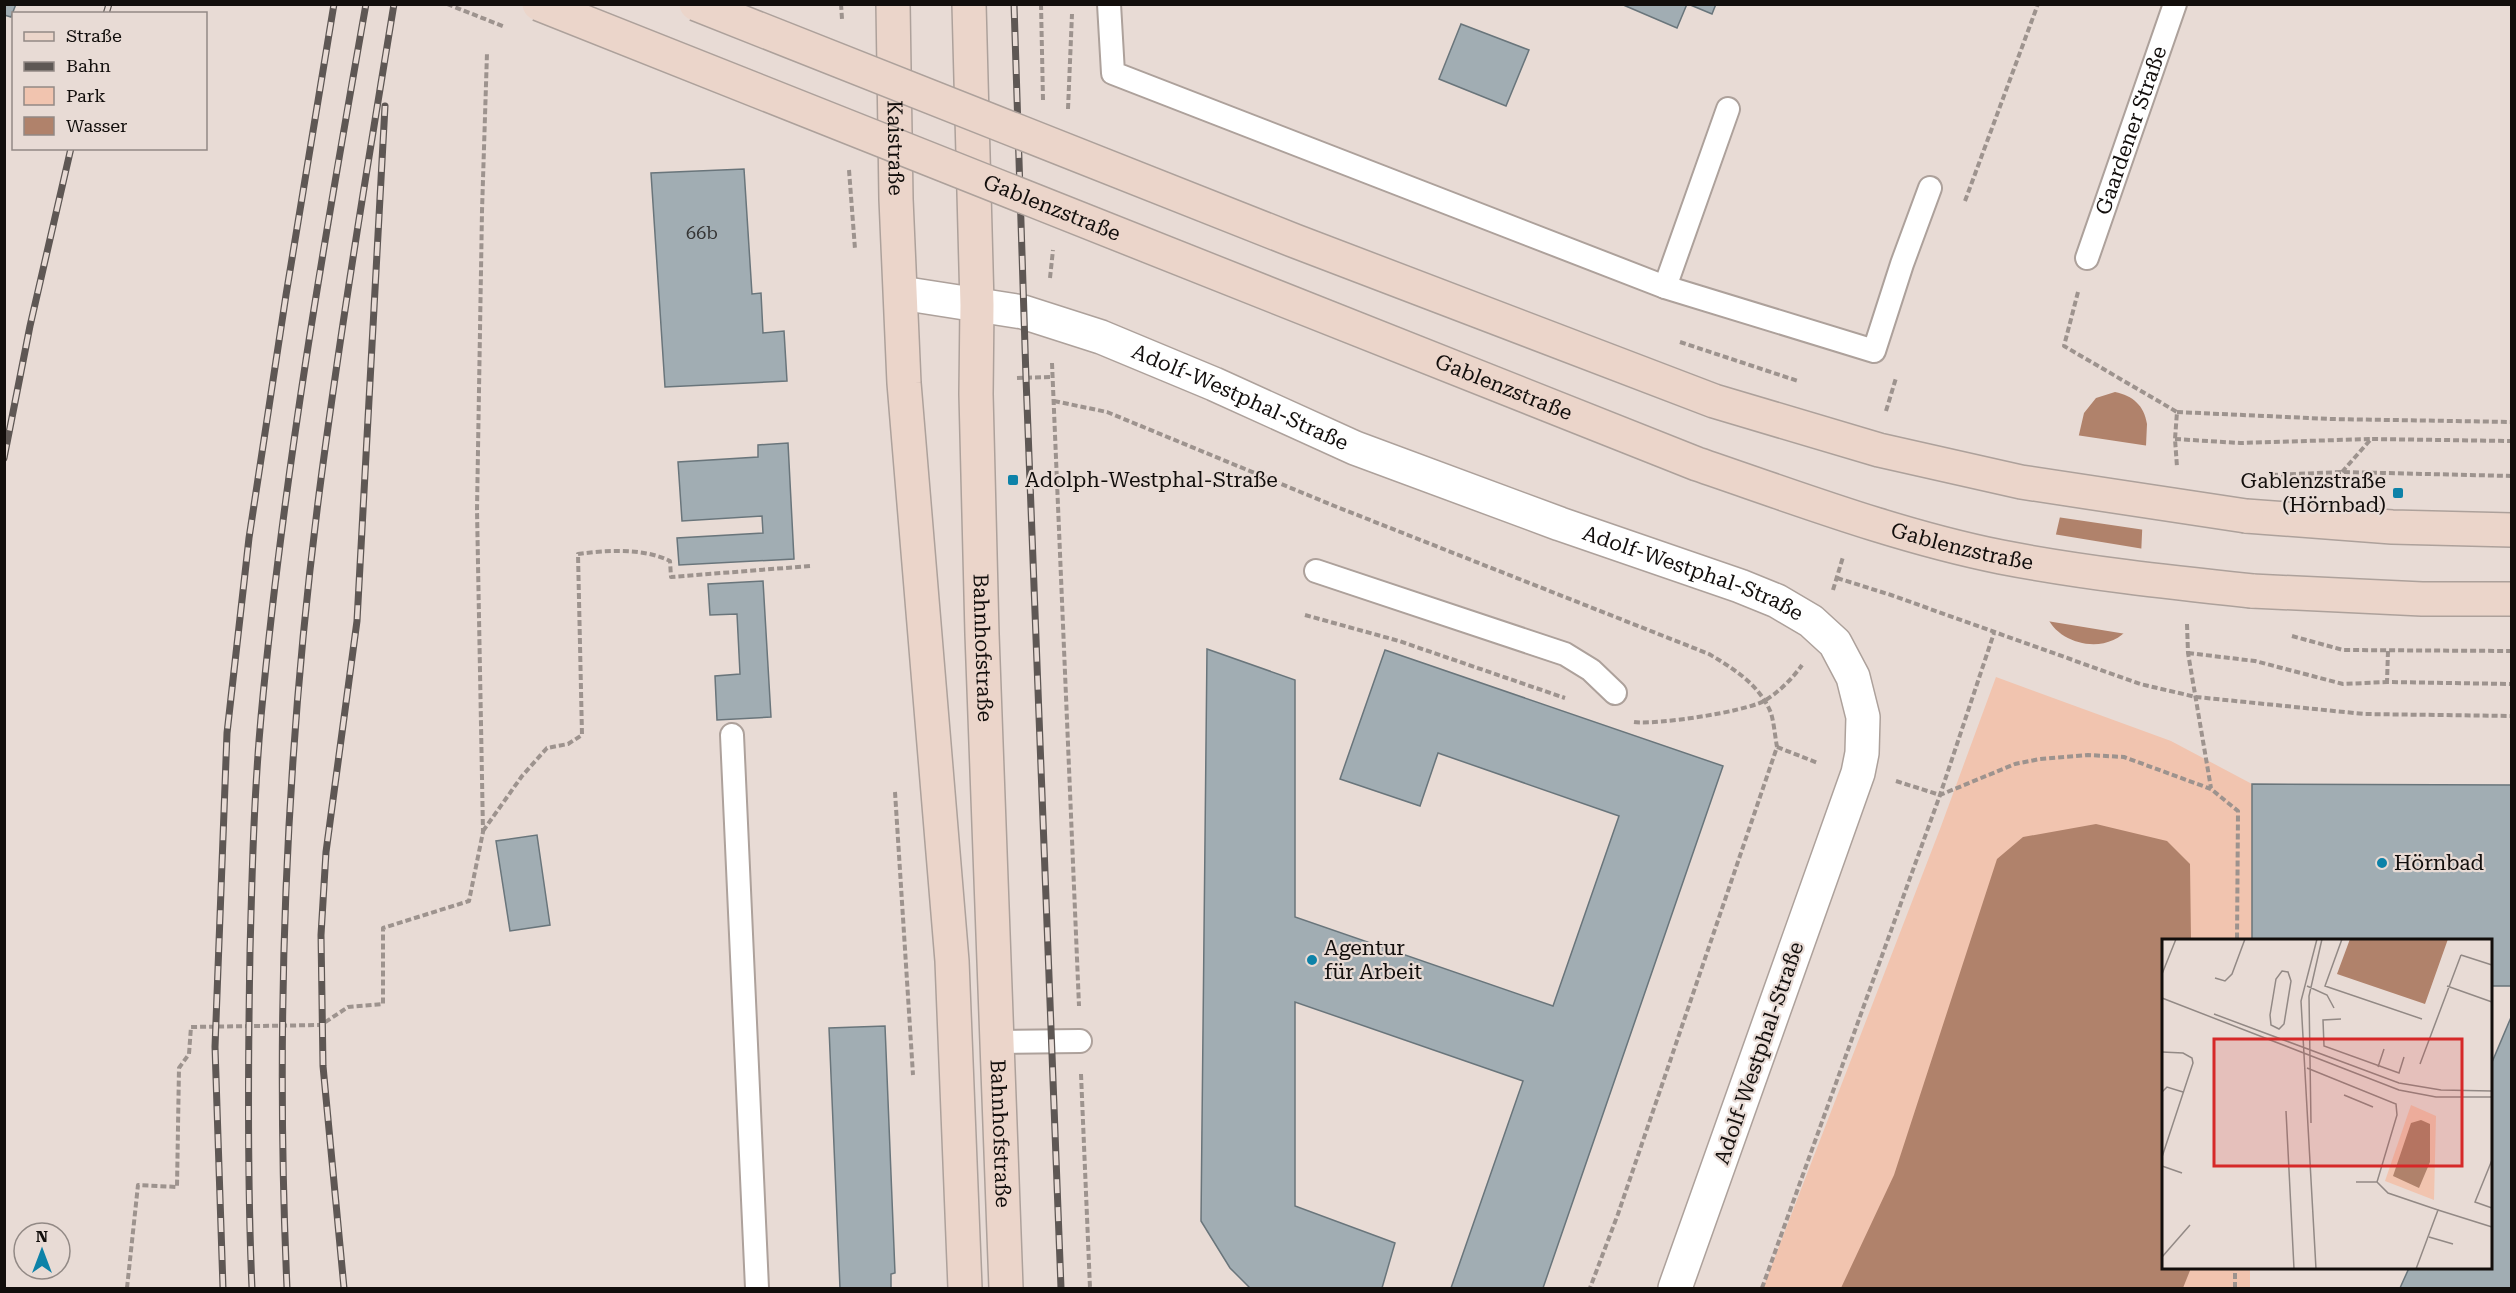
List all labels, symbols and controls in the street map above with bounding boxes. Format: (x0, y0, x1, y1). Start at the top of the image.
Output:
legend (12, 12, 207, 150)
text: Straße (66, 25, 122, 46)
street label: Gaardener Straße (2091, 43, 2172, 218)
text: Bahn (66, 55, 111, 76)
text: Park (66, 85, 106, 106)
street label: Kaistraße (882, 100, 908, 196)
text: Wasser (66, 115, 127, 136)
street label: Gablenzstraße (980, 170, 1124, 246)
house number: 66b (686, 222, 718, 243)
street label: Adolf-Westphal-Straße (1128, 339, 1352, 455)
street label: Gablenzstraße (1432, 349, 1576, 425)
place label: Adolph-Westphal-Straße (1025, 468, 1278, 492)
place label: Gablenzstraße (Hörnbad) (2241, 469, 2386, 517)
marker: Adolph-Westphal-Straße (1006, 473, 1020, 487)
marker: Gablenzstraße (Hörnbad) (2391, 486, 2405, 500)
street label: Gablenzstraße (1888, 518, 2035, 575)
street label: Adolf-Westphal-Straße (1580, 521, 1808, 626)
street label: Bahnhofstraße (968, 573, 997, 723)
place label: Hörnbad (2394, 851, 2485, 875)
marker: Hörnbad (2375, 856, 2389, 870)
place label: Agentur für Arbeit (1324, 936, 1422, 984)
street label: Adolf-Westphal-Straße (1710, 939, 1808, 1167)
inset map (2162, 939, 2492, 1269)
marker: Agentur für Arbeit (1305, 953, 1319, 967)
street label: Bahnhofstraße (986, 1059, 1015, 1208)
north arrow (12, 1221, 72, 1281)
text: N (36, 1227, 48, 1246)

